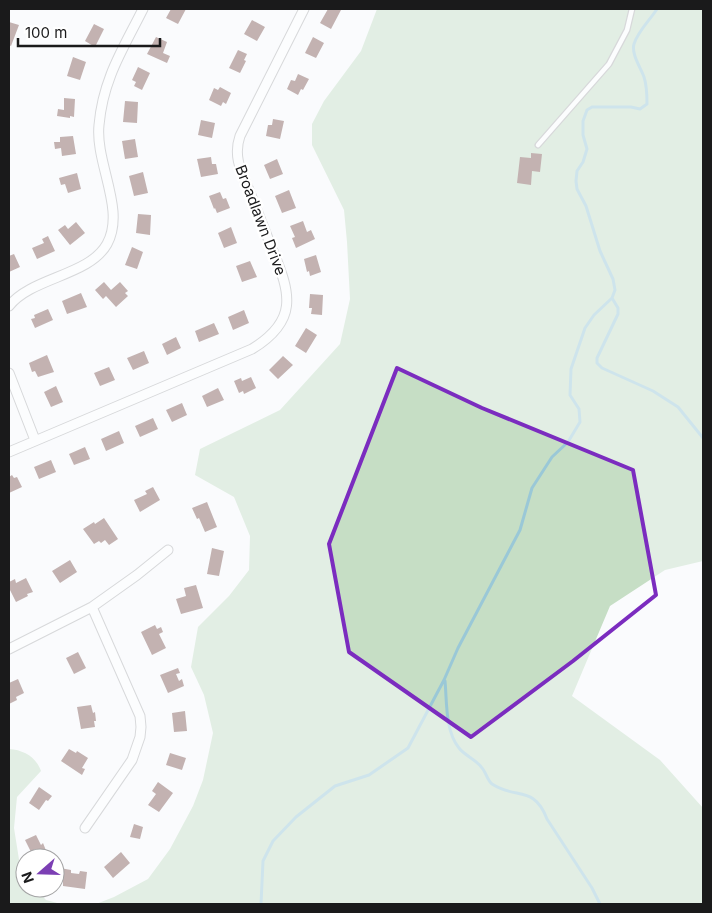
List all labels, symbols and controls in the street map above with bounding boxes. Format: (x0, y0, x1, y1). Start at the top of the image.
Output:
scale bar (18, 15, 160, 47)
text: 100 m (25, 23, 67, 42)
street label: Broadlawn Drive (231, 162, 291, 278)
north arrow (15, 848, 65, 898)
text: N (18, 870, 37, 886)

